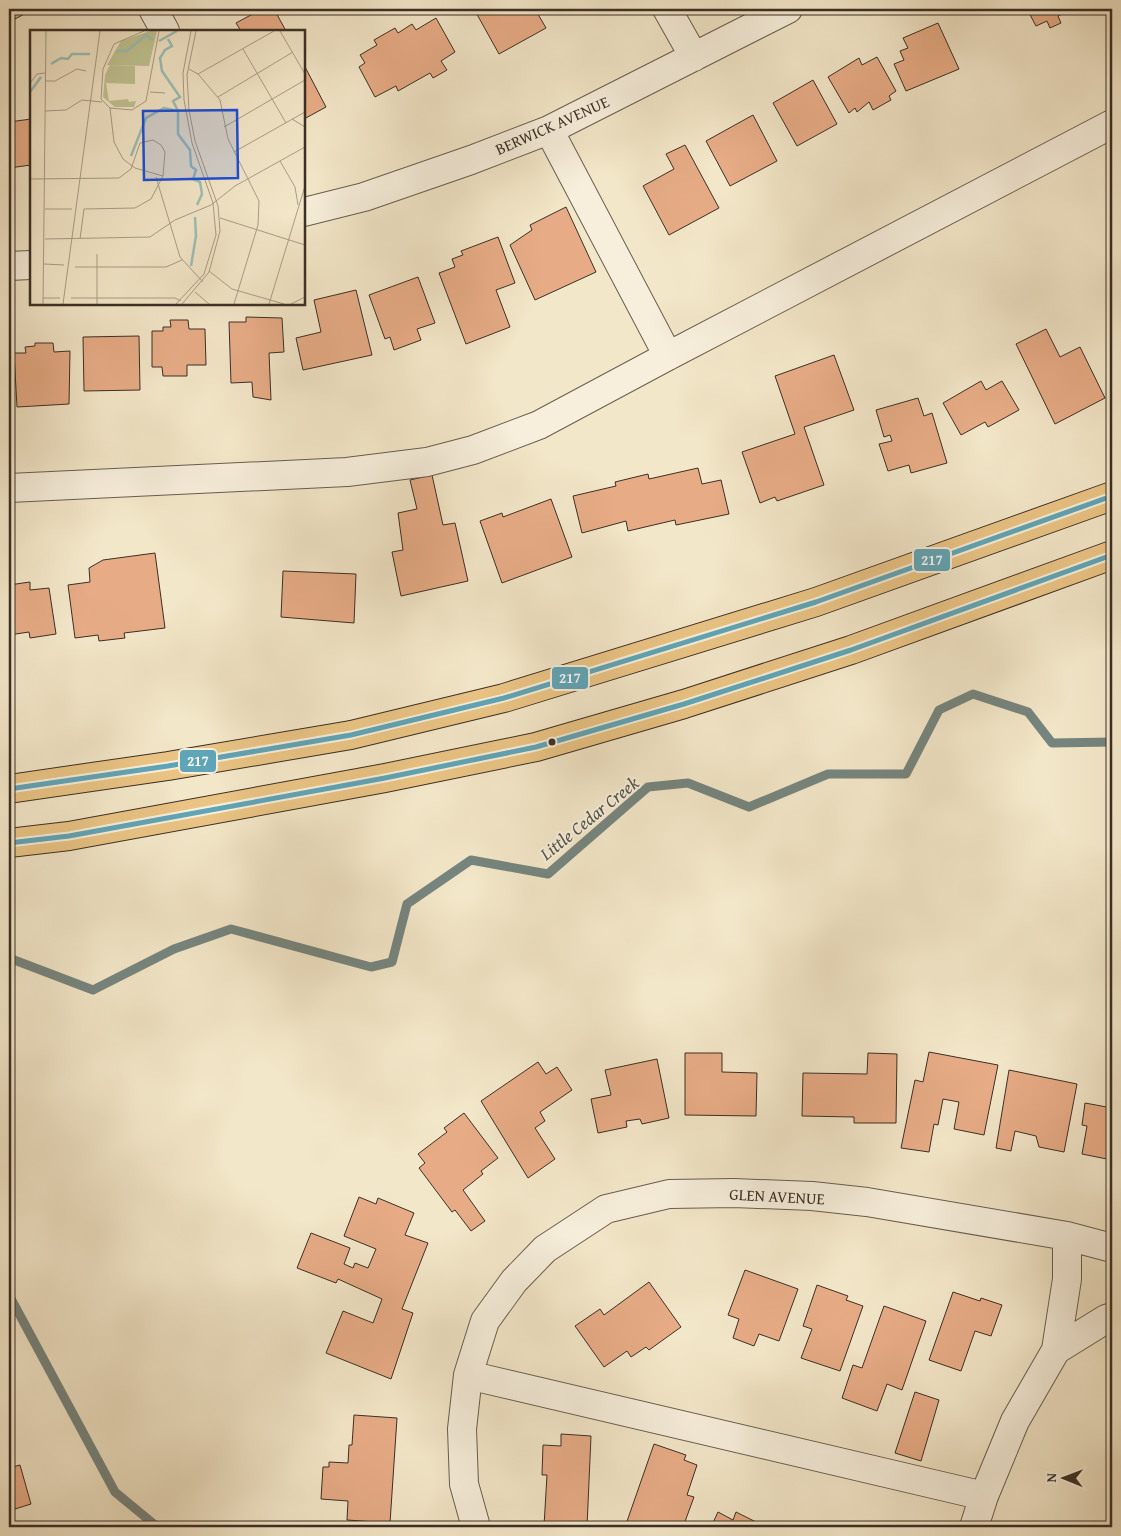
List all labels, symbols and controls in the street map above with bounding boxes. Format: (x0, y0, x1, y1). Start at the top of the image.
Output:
inset map (30, 30, 305, 305)
street label: BERWICK AVENUE (491, 89, 613, 161)
line badge: 217 (913, 548, 951, 572)
text: 217 (921, 550, 943, 570)
line badge: 217 (551, 666, 589, 690)
text: 217 (559, 668, 581, 688)
unlabelled marker (547, 737, 557, 747)
line badge: 217 (179, 749, 217, 773)
text: 217 (187, 751, 209, 771)
water label: Little Cedar Creek (533, 769, 645, 867)
street label: GLEN AVENUE (729, 1182, 825, 1210)
north arrow (1038, 1454, 1088, 1504)
text: N (1041, 1472, 1061, 1483)

